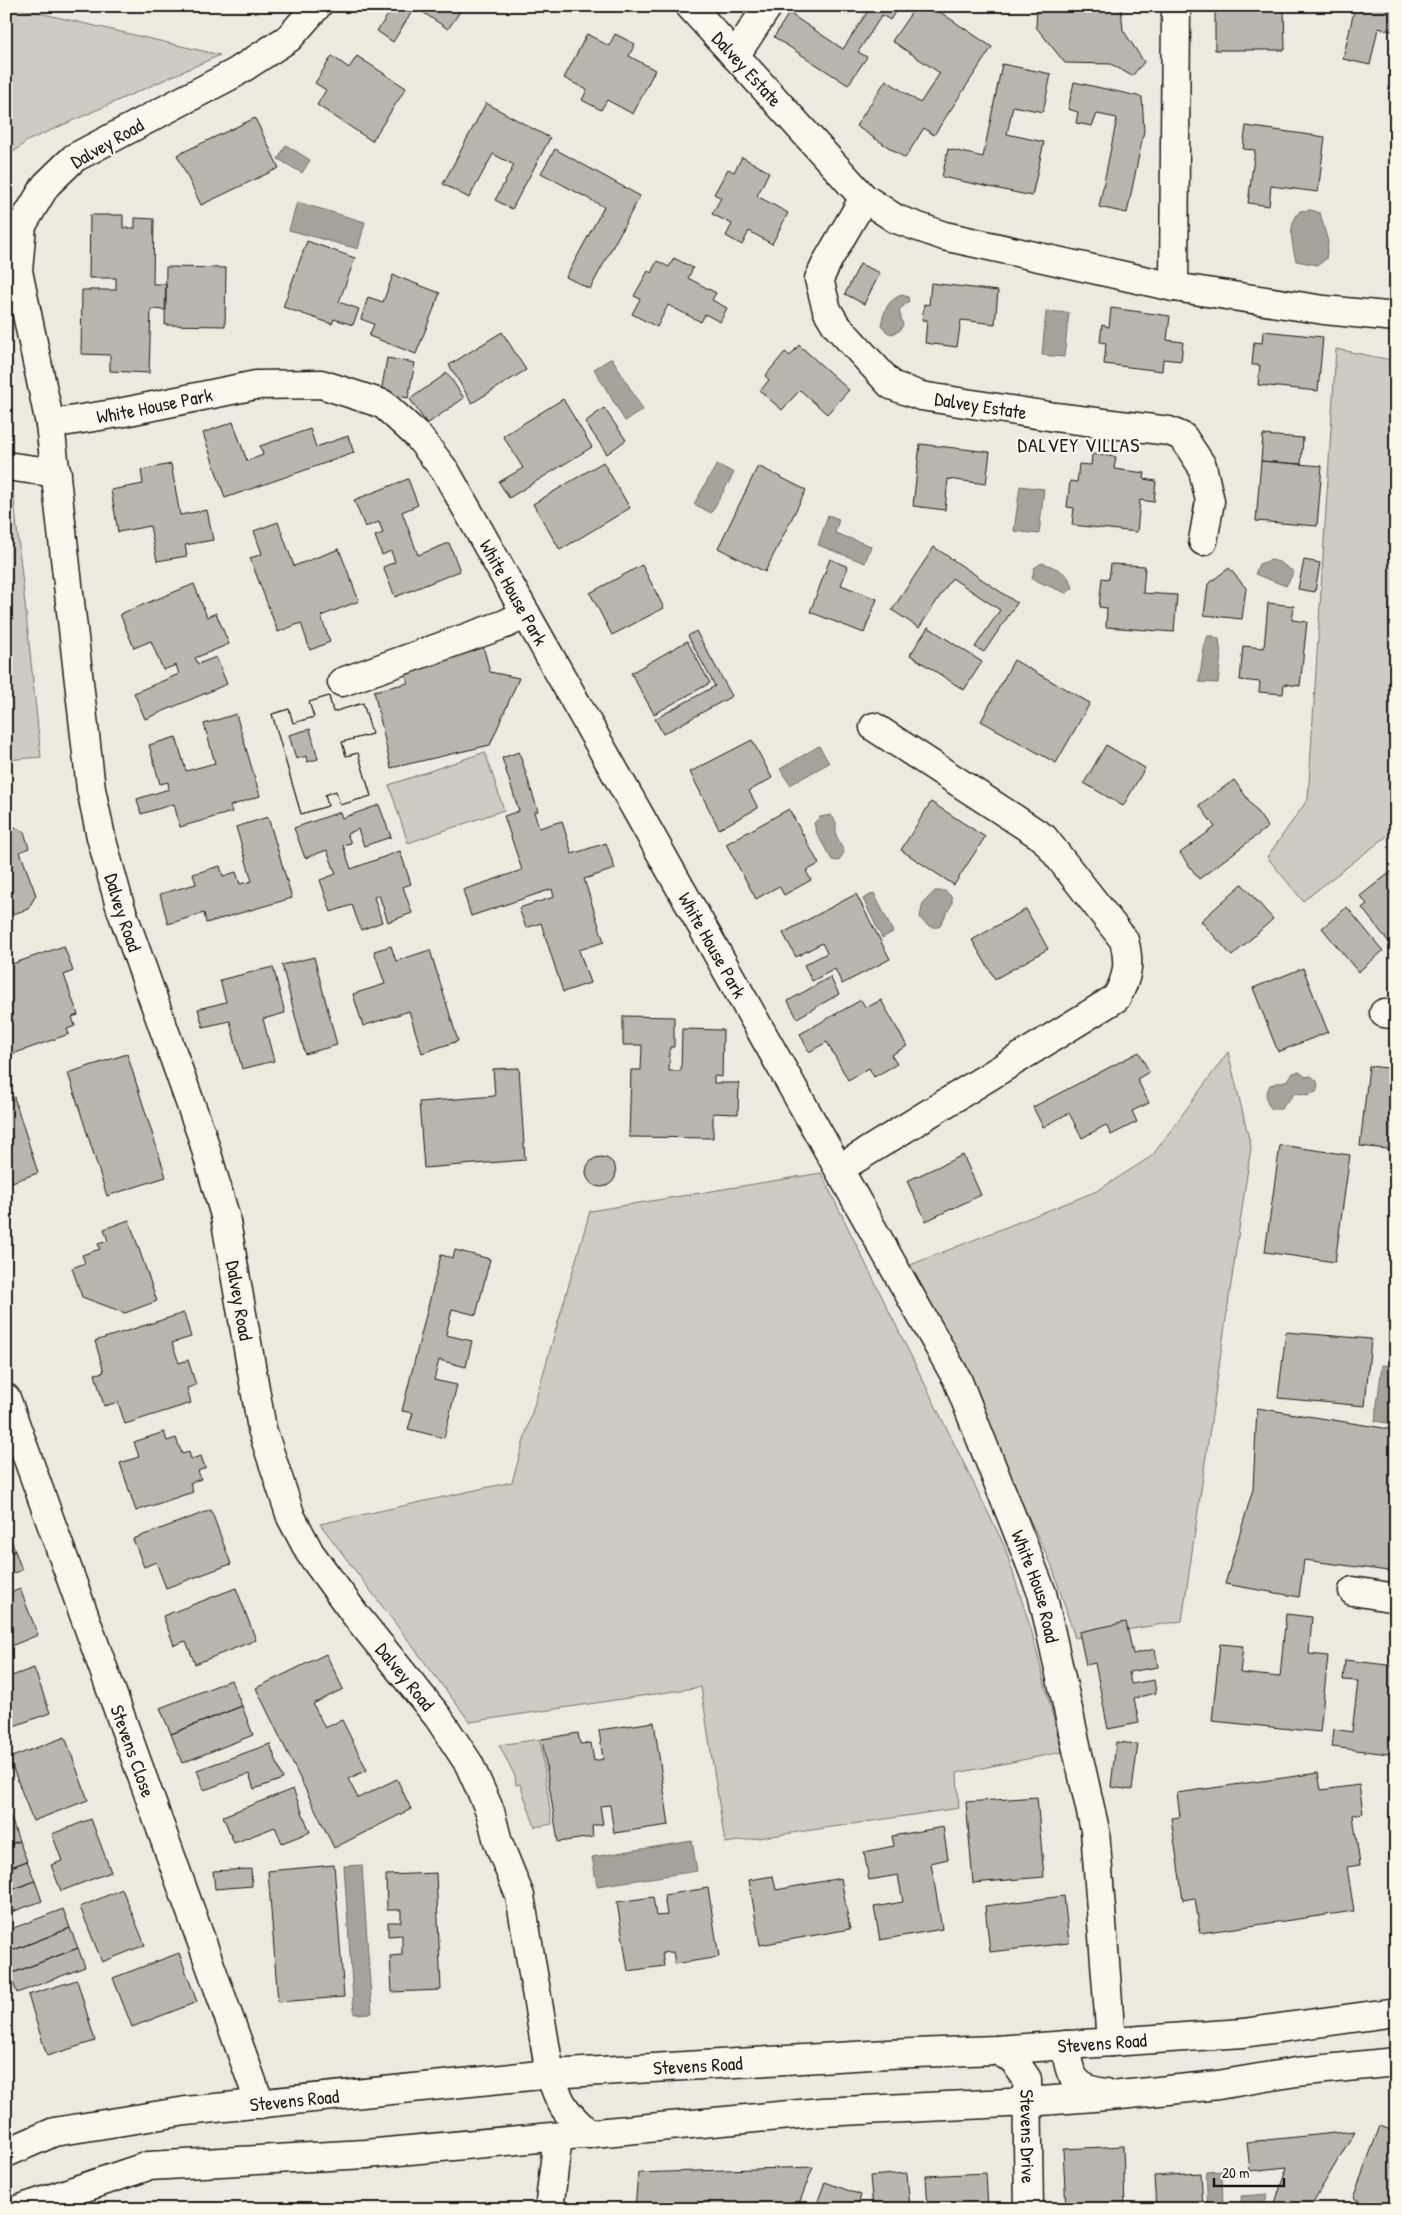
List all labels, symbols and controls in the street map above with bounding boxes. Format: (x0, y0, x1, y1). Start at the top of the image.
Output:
street label: Dalvey Estate (706, 26, 788, 112)
street label: Dalvey Road (66, 111, 149, 174)
street label: White House Park (95, 381, 215, 429)
street label: Dalvey Estate (933, 385, 1029, 425)
district label: DALVEY VILLAS (1018, 431, 1140, 458)
street label: White House Park (474, 535, 554, 650)
street label: Dalvey Road (99, 871, 148, 955)
street label: White House Park (672, 888, 753, 1003)
street label: Dalvey Road (220, 1259, 259, 1343)
street label: White House Road (1005, 1526, 1066, 1646)
street label: Dalvey Road (370, 1637, 441, 1716)
street label: Stevens Close (104, 1701, 162, 1801)
street label: Stevens Road (1057, 2027, 1148, 2059)
street label: Stevens Road (652, 2050, 744, 2081)
street label: Stevens Road (249, 2082, 341, 2117)
street label: Stevens Drive (1014, 2089, 1042, 2184)
scale bar (1214, 2155, 1284, 2187)
text: 20 m (1222, 2162, 1249, 2183)

